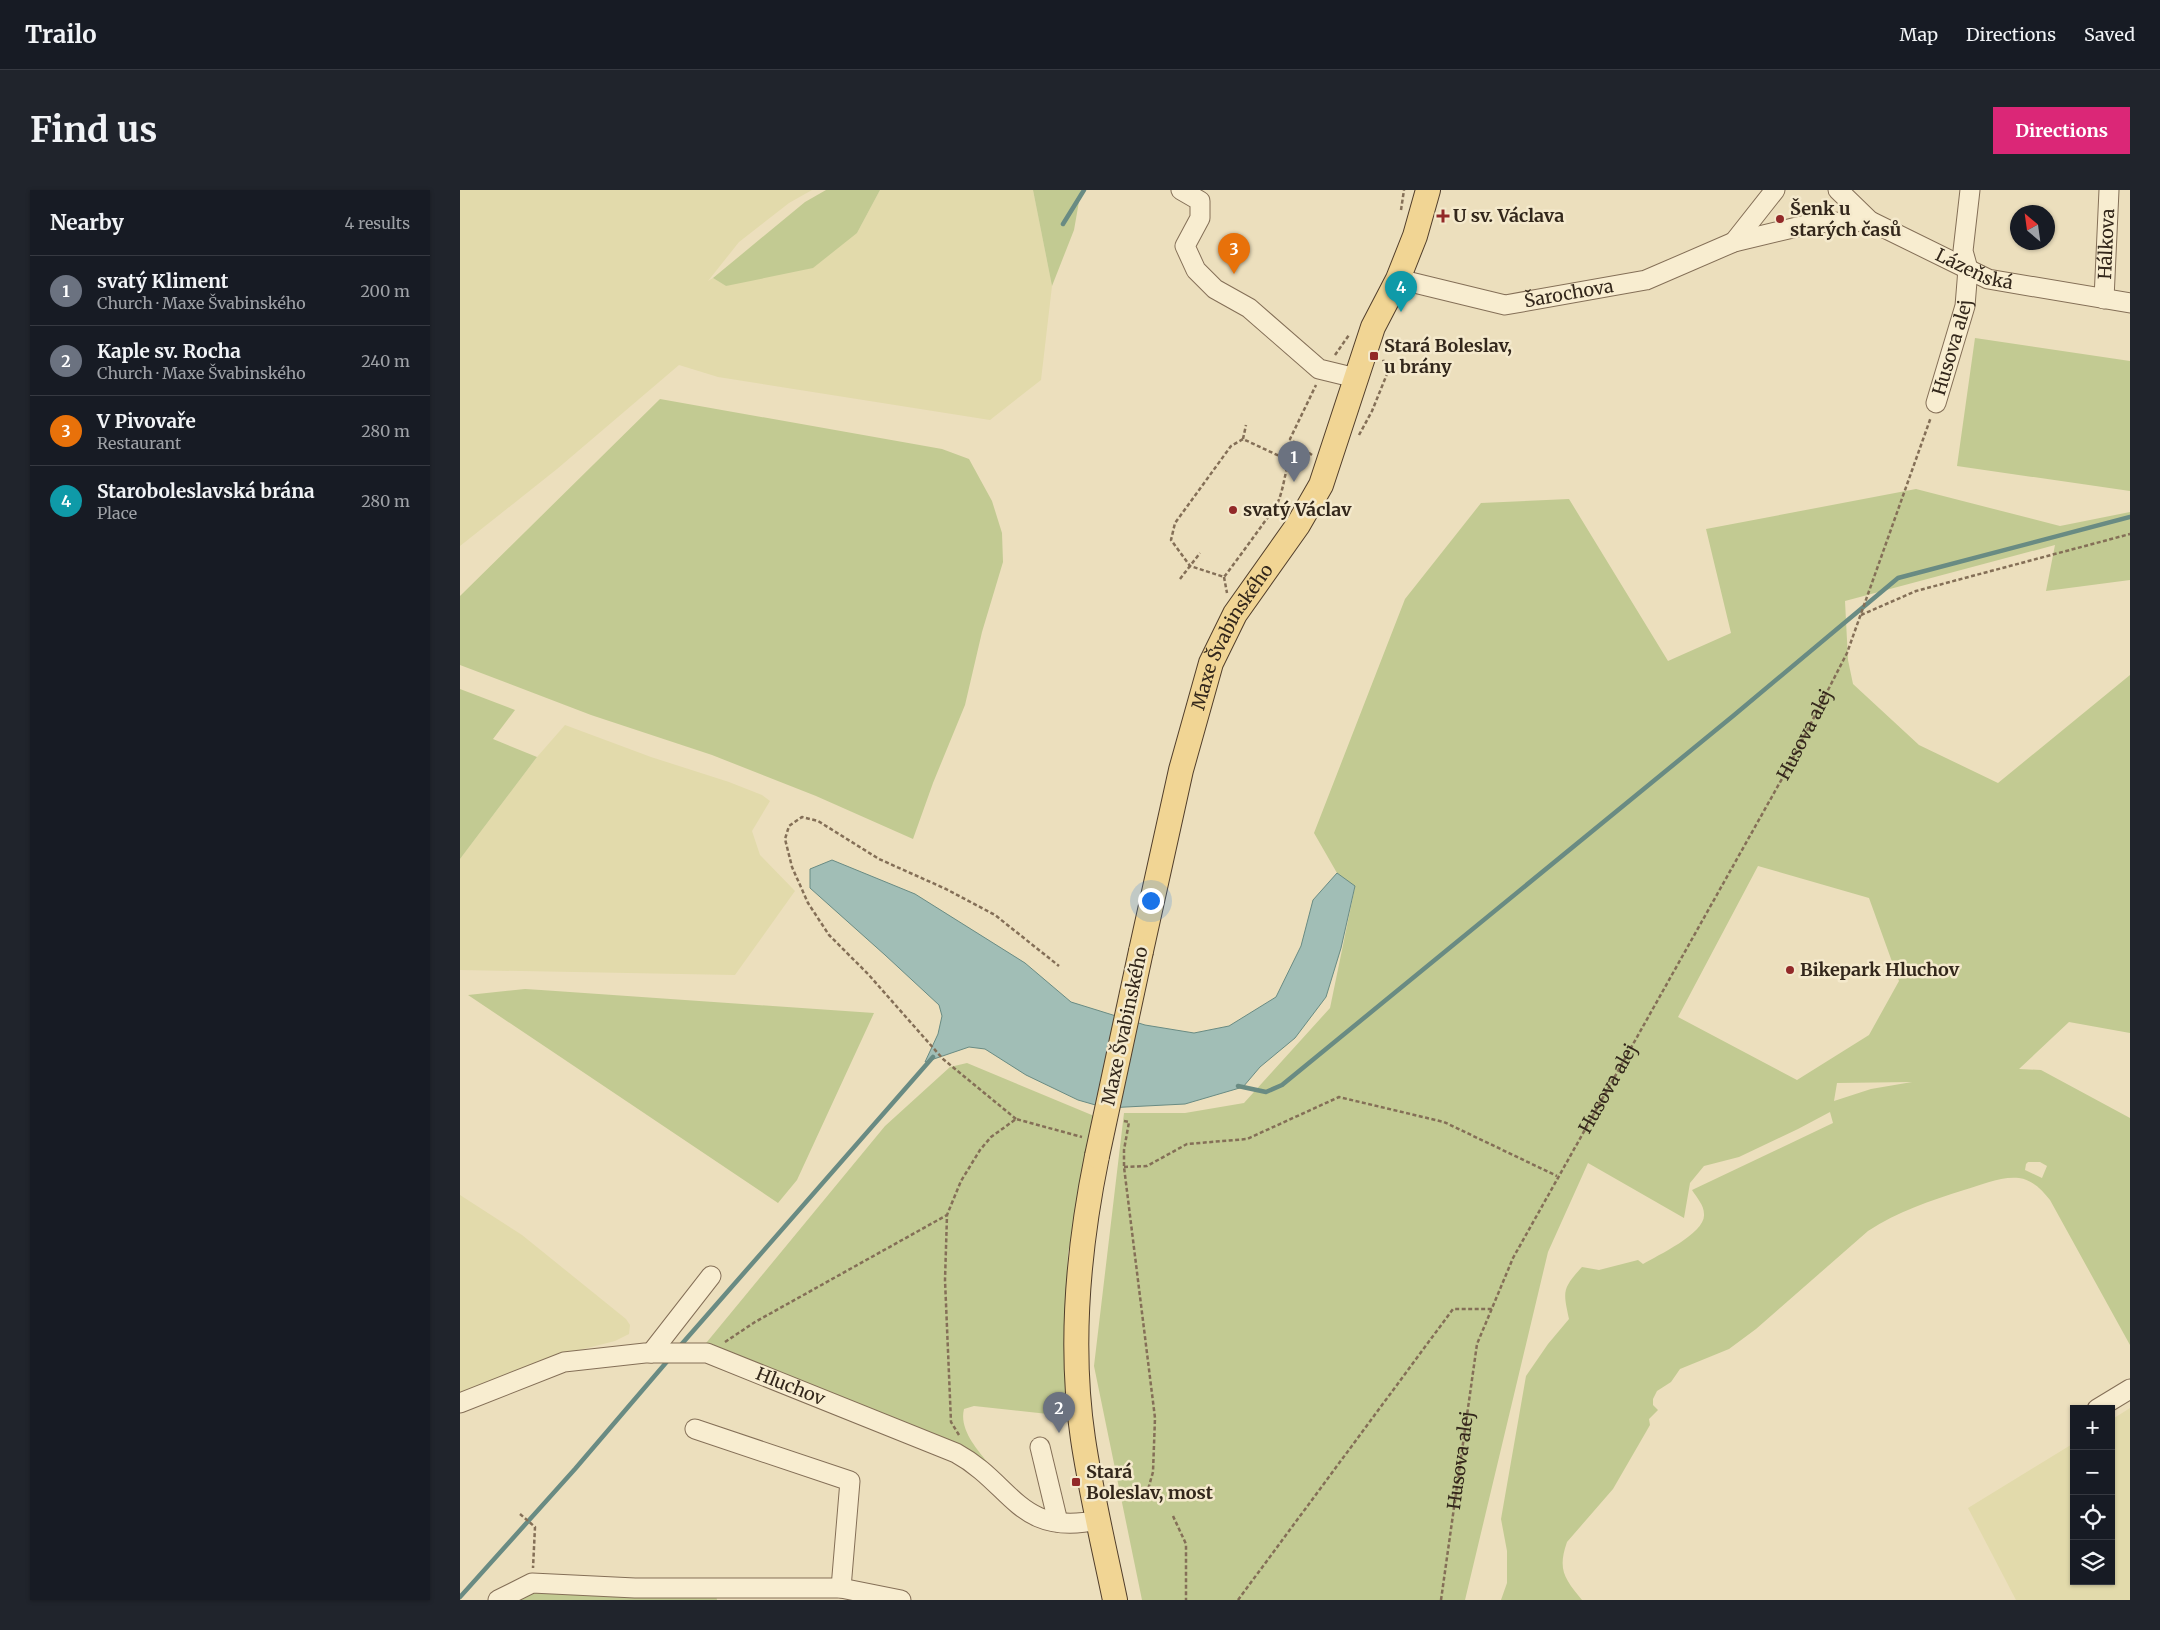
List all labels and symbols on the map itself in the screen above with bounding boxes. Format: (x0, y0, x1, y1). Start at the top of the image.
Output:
place label: Šenk u starých časů (1790, 197, 1901, 241)
place label: U sv. Václava (1453, 204, 1564, 227)
north arrow (2010, 205, 2055, 250)
street label: Hálkova (2093, 208, 2119, 280)
marker: U sv. Václava (1437, 210, 1449, 222)
marker: Šenk u starých časů (1774, 213, 1786, 225)
pin: 3 (1218, 233, 1250, 274)
street label: Lázeňská (1932, 243, 2015, 294)
pin: 4 (1385, 271, 1417, 312)
street label: Šarochova (1522, 274, 1616, 312)
street label: Husova alej (1927, 299, 1976, 398)
place label: Stará Boleslav, u brány (1384, 334, 1512, 378)
marker: Stará Boleslav, u brány (1368, 350, 1380, 362)
pin: 1 (1278, 441, 1310, 482)
place label: svatý Václav (1243, 498, 1352, 521)
marker: svatý Václav (1227, 504, 1239, 516)
street label: Maxe Švabinského (1186, 559, 1278, 712)
street label: Husova alej (1772, 685, 1837, 784)
your location (1138, 888, 1164, 914)
street label: Maxe Švabinského (1096, 945, 1153, 1107)
place label: Bikepark Hluchov (1800, 958, 1960, 981)
marker: Bikepark Hluchov (1784, 964, 1796, 976)
street label: Husova alej (1573, 1040, 1642, 1137)
street label: Hluchov (753, 1362, 829, 1410)
pin: 2 (1043, 1392, 1075, 1433)
street label: Husova alej (1442, 1410, 1478, 1511)
place label: Stará Boleslav, most (1086, 1460, 1214, 1504)
marker: Stará Boleslav, most (1070, 1476, 1082, 1488)

